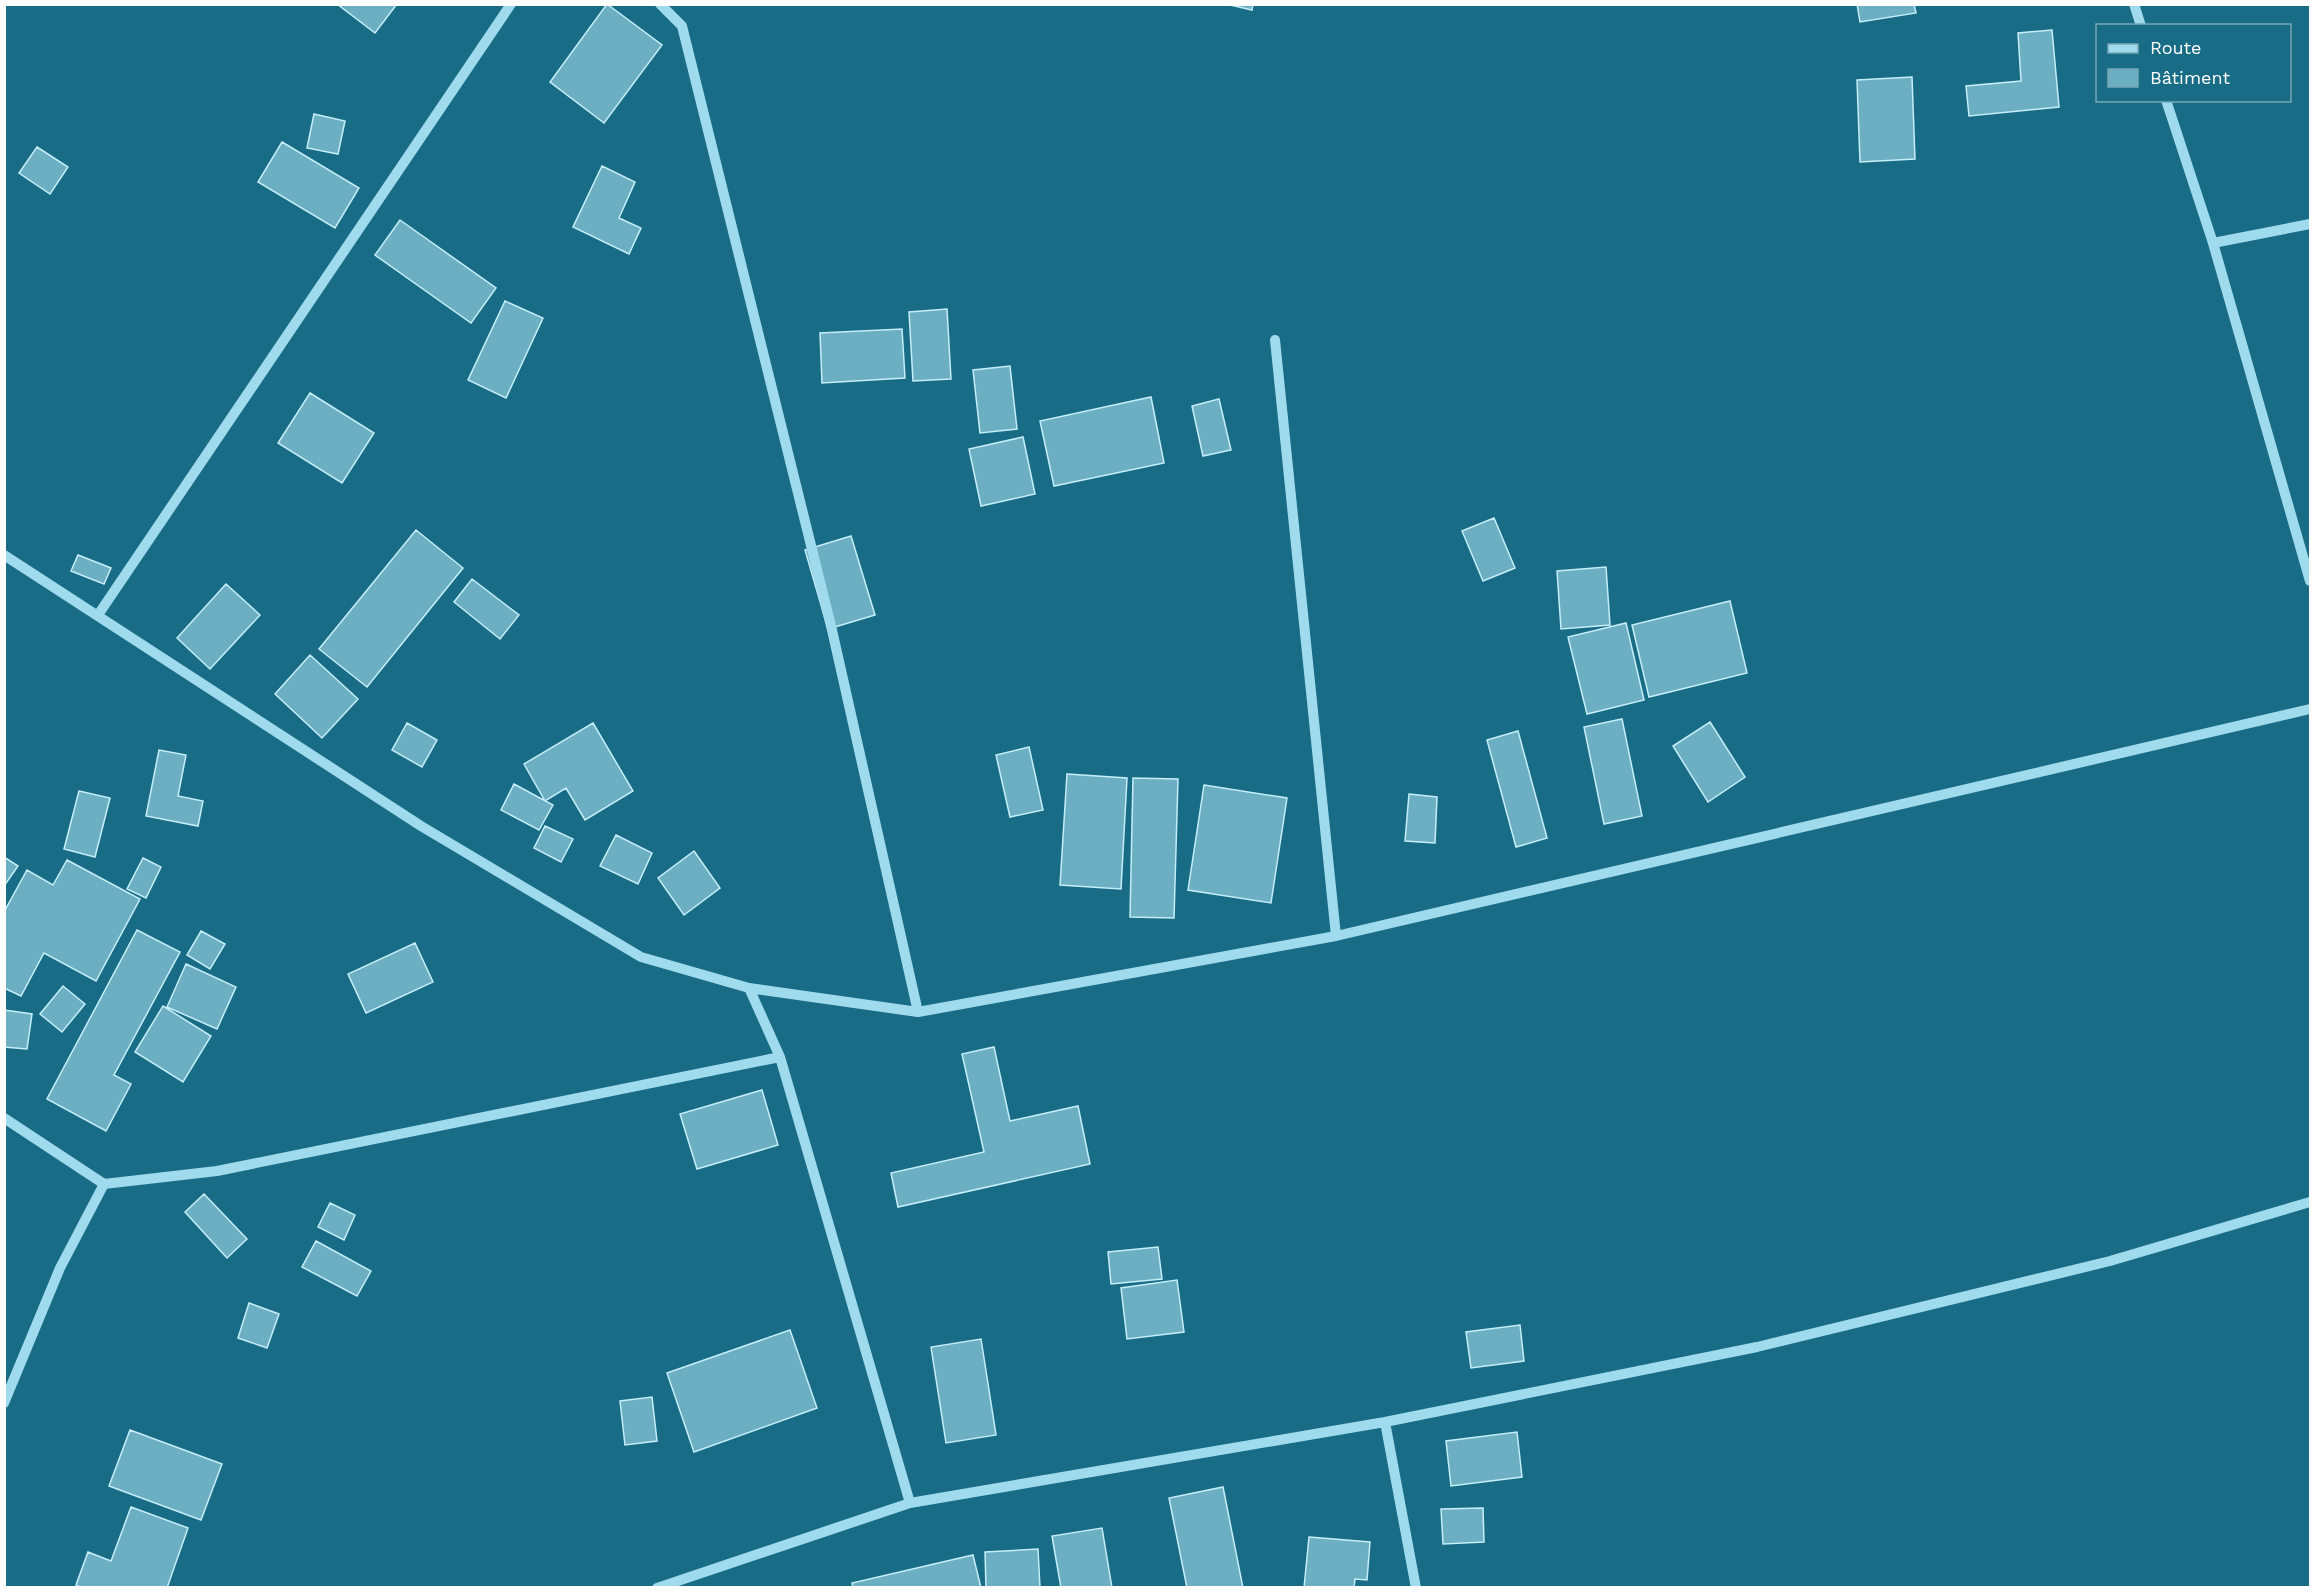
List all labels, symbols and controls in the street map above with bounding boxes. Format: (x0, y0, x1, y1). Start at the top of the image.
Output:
legend (2096, 24, 2291, 102)
text: Route (2150, 37, 2202, 58)
text: Bâtiment (2150, 67, 2230, 88)

